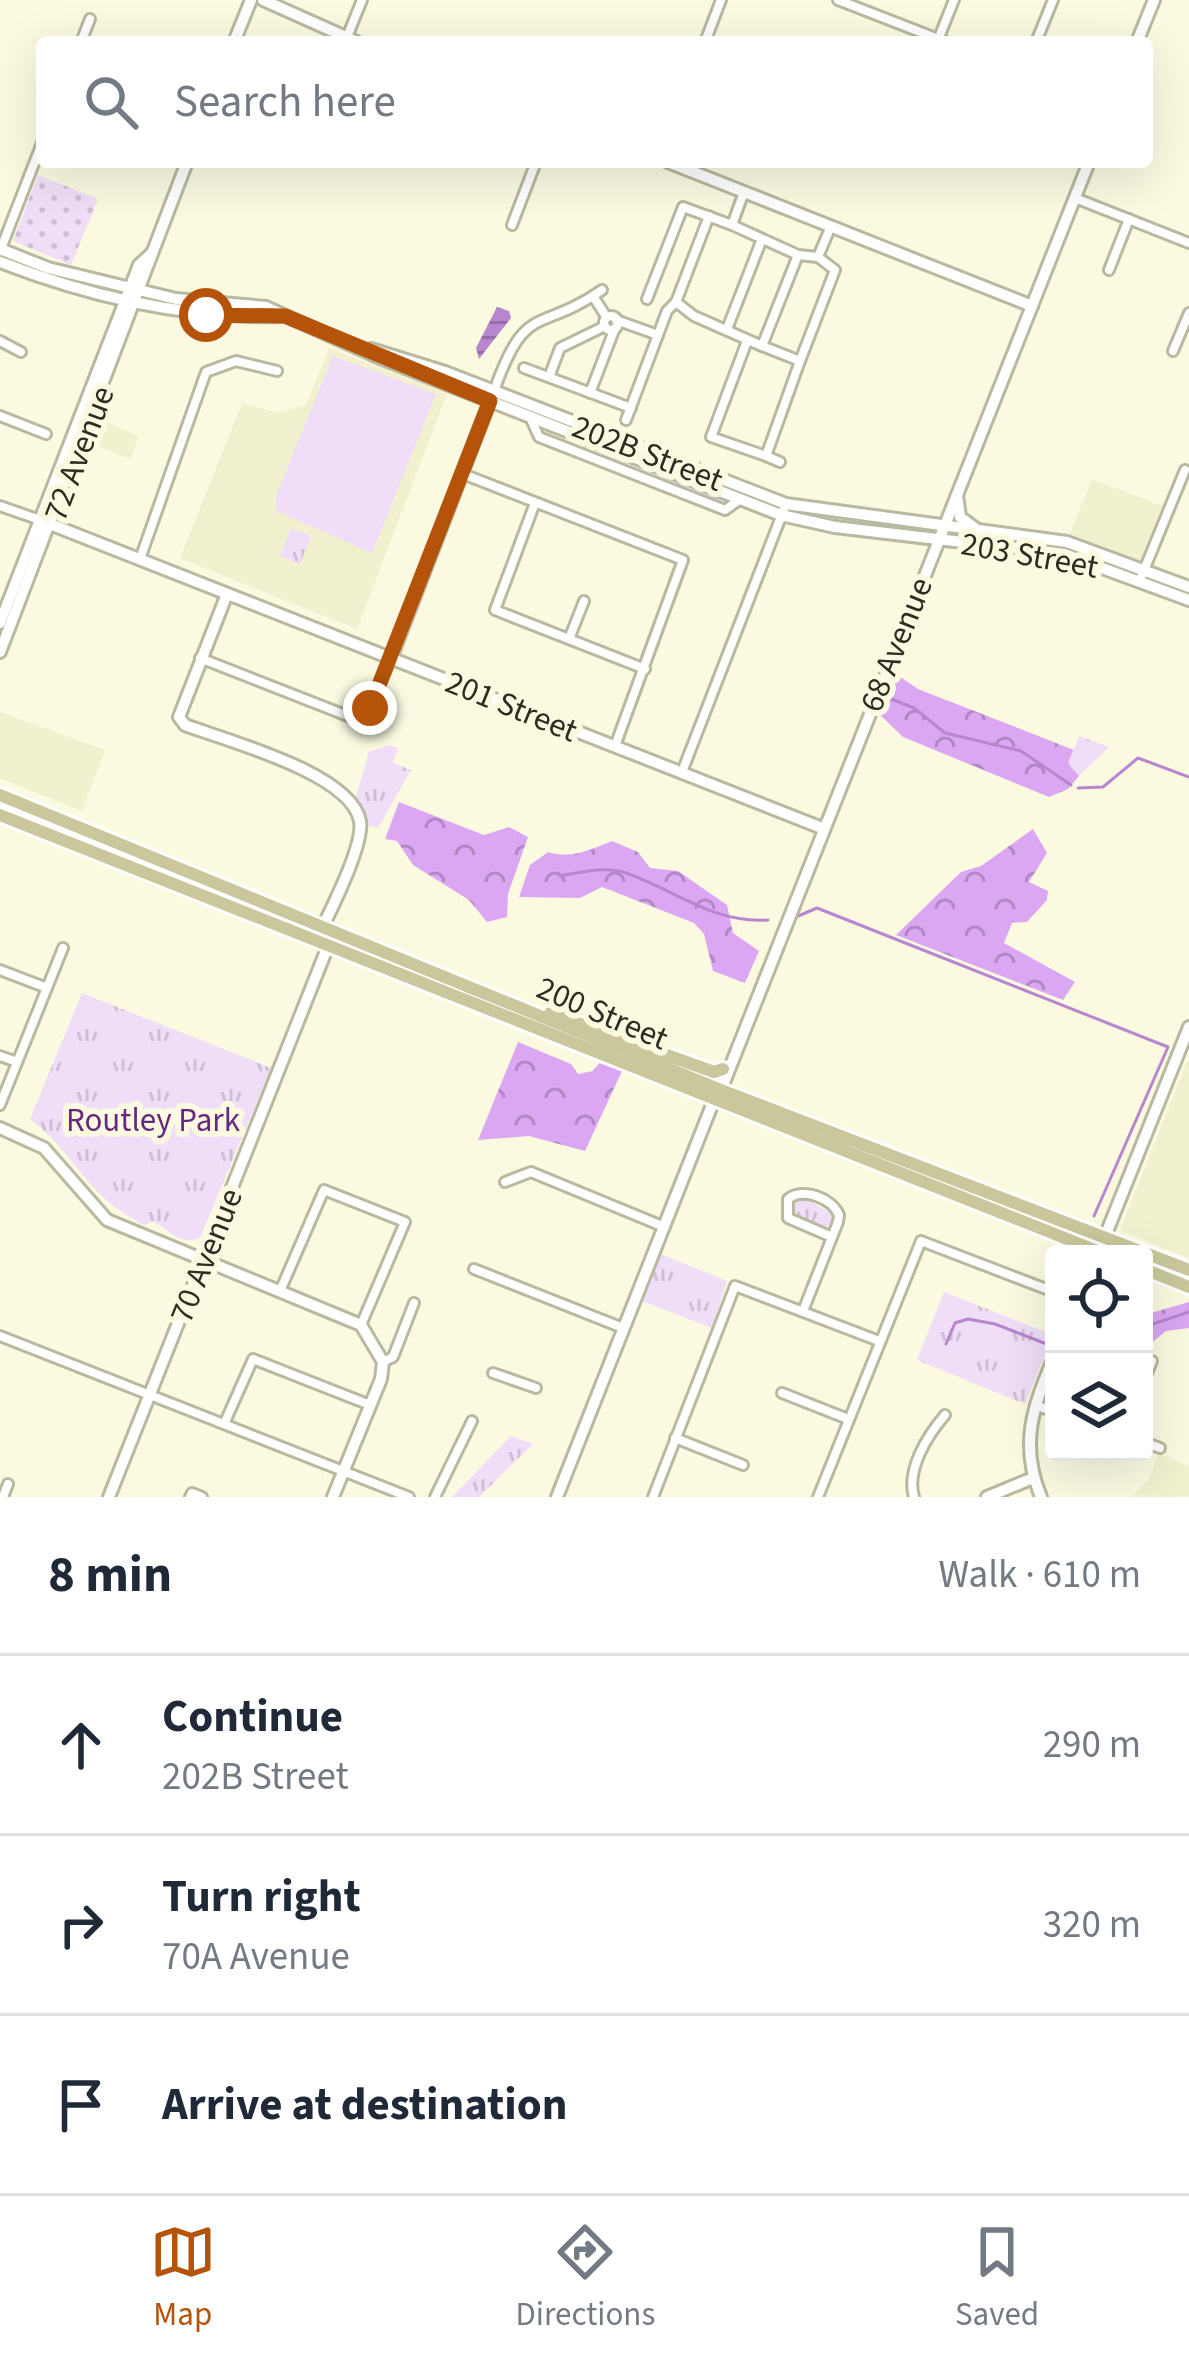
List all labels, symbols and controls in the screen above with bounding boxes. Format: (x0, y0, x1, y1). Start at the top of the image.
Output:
search box (36, 36, 1153, 168)
icon: search (78, 69, 144, 135)
text: Search here (174, 70, 396, 134)
route start (179, 288, 233, 342)
street label: 72 Avenue (32, 379, 127, 528)
street label: 202B Street (565, 403, 730, 504)
street label: 203 Street (957, 520, 1102, 591)
street label: 68 Avenue (848, 570, 945, 719)
street label: 201 Street (438, 659, 584, 754)
route end (343, 681, 397, 735)
street label: 200 Street (529, 965, 675, 1062)
park label: Routley Park (66, 1097, 241, 1144)
street label: 70 Avenue (158, 1181, 255, 1330)
map controls (1045, 1245, 1153, 1461)
button: locate (1045, 1245, 1153, 1353)
button: layers (1045, 1353, 1153, 1461)
text: 8 min (48, 1539, 172, 1611)
text: Walk · 610 m (938, 1547, 1141, 1603)
text: Continue (162, 1685, 343, 1749)
icon: ahead (48, 1712, 114, 1778)
text: 290 m (1043, 1717, 1141, 1773)
text: 202B Street (162, 1749, 349, 1805)
text: Turn right (162, 1865, 361, 1929)
icon: right (48, 1892, 114, 1958)
text: 320 m (1043, 1897, 1141, 1953)
text: 70A Avenue (162, 1929, 350, 1985)
icon: arrive (48, 2072, 114, 2138)
text: Arrive at destination (162, 2073, 567, 2137)
tab: Map (150, 2219, 216, 2338)
tab: Directions (516, 2219, 655, 2338)
tab: Saved (955, 2219, 1039, 2338)

